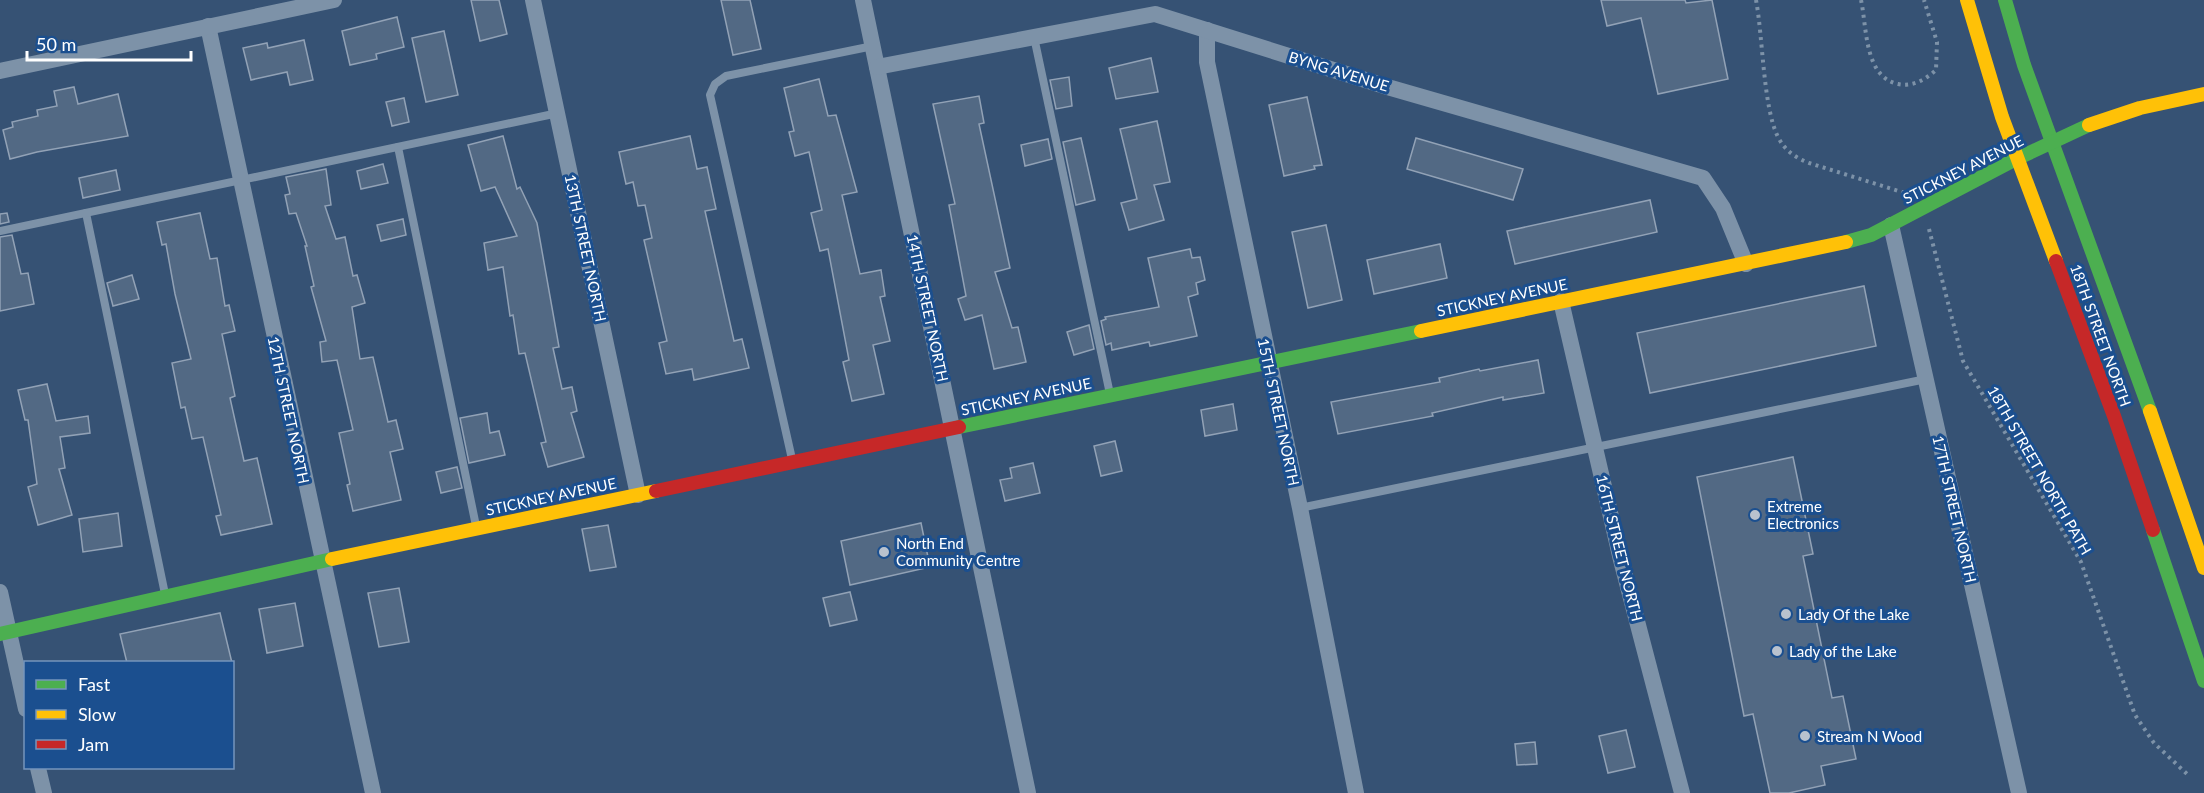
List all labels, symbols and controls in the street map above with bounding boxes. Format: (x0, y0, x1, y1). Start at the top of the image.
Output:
scale bar (27, 24, 190, 62)
text: 50 m (36, 33, 76, 55)
street label: BYNG AVENUE (1287, 47, 1391, 95)
street label: STICKNEY AVENUE (1900, 131, 2026, 207)
street label: 13TH STREET NORTH (562, 173, 610, 323)
street label: 14TH STREET NORTH (904, 233, 952, 383)
street label: 18TH STREET NORTH (2067, 261, 2135, 409)
street label: STICKNEY AVENUE (1435, 274, 1569, 320)
street label: 12TH STREET NORTH (265, 335, 313, 485)
street label: 15TH STREET NORTH (1255, 337, 1303, 487)
street label: STICKNEY AVENUE (959, 373, 1093, 419)
street label: 18TH STREET NORTH PATH (1984, 382, 2096, 558)
street label: 17TH STREET NORTH (1929, 434, 1981, 584)
street label: STICKNEY AVENUE (484, 473, 618, 519)
street label: 16TH STREET NORTH (1593, 473, 1647, 623)
place label: Extreme Electronics (1767, 497, 1839, 532)
marker: Extreme Electronics (1748, 508, 1762, 522)
place label: North End Community Centre (896, 534, 1021, 569)
marker: North End Community Centre (877, 545, 891, 559)
place label: Lady Of the Lake (1798, 605, 1909, 623)
marker: Lady Of the Lake (1779, 607, 1793, 621)
place label: Lady of the Lake (1789, 642, 1897, 660)
marker: Lady of the Lake (1770, 644, 1784, 658)
legend (24, 661, 234, 769)
text: Fast (78, 673, 111, 695)
text: Slow (78, 703, 116, 725)
place label: Stream N Wood (1817, 727, 1922, 745)
marker: Stream N Wood (1798, 729, 1812, 743)
text: Jam (78, 733, 109, 755)

